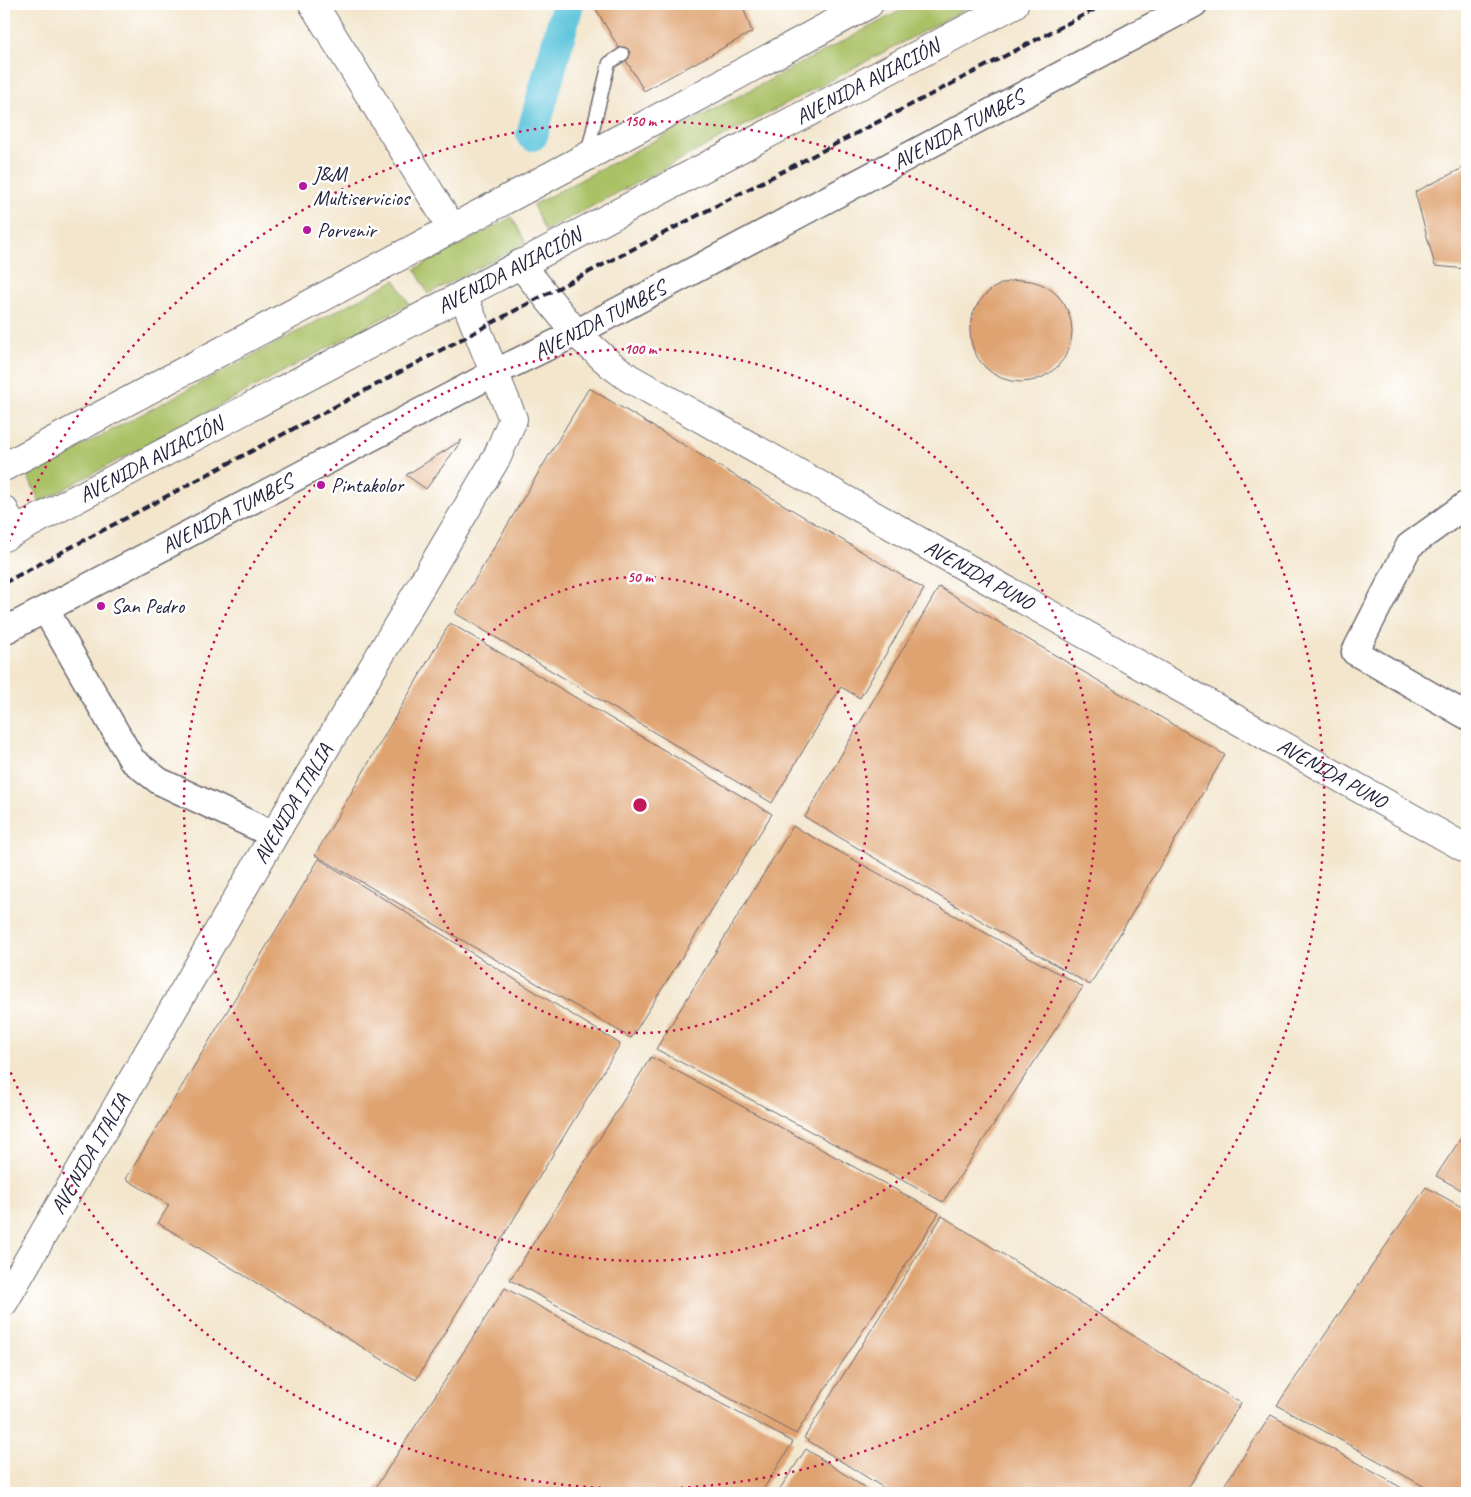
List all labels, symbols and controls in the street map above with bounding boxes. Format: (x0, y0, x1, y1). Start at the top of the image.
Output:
street label: AVENIDA AVIACIÓN (791, 31, 947, 130)
street label: AVENIDA TUMBES (888, 82, 1032, 175)
text: 150 m (624, 112, 658, 131)
place label: J&M Multiservicios (312, 161, 411, 211)
marker: J&M Multiservicios (297, 180, 309, 192)
place label: Porvenir (317, 217, 378, 243)
street label: AVENIDA AVIACIÓN (433, 220, 588, 319)
marker: Porvenir (301, 224, 313, 236)
street label: AVENIDA TUMBES (530, 273, 673, 365)
text: 100 m (624, 340, 658, 359)
street label: AVENIDA AVIACIÓN (75, 409, 230, 508)
street label: AVENIDA TUMBES (157, 467, 300, 559)
place label: Pintakolor (331, 472, 405, 498)
marker: Pintakolor (315, 479, 327, 491)
street label: AVENIDA PUNO (920, 534, 1040, 617)
text: 50 m (627, 568, 654, 587)
place label: San Pedro (111, 593, 186, 619)
marker: San Pedro (95, 600, 107, 612)
street label: AVENIDA PUNO (1273, 732, 1393, 815)
street label: AVENIDA ITALIA (247, 739, 338, 868)
centre of rings (631, 796, 649, 814)
street label: AVENIDA ITALIA (45, 1089, 135, 1219)

